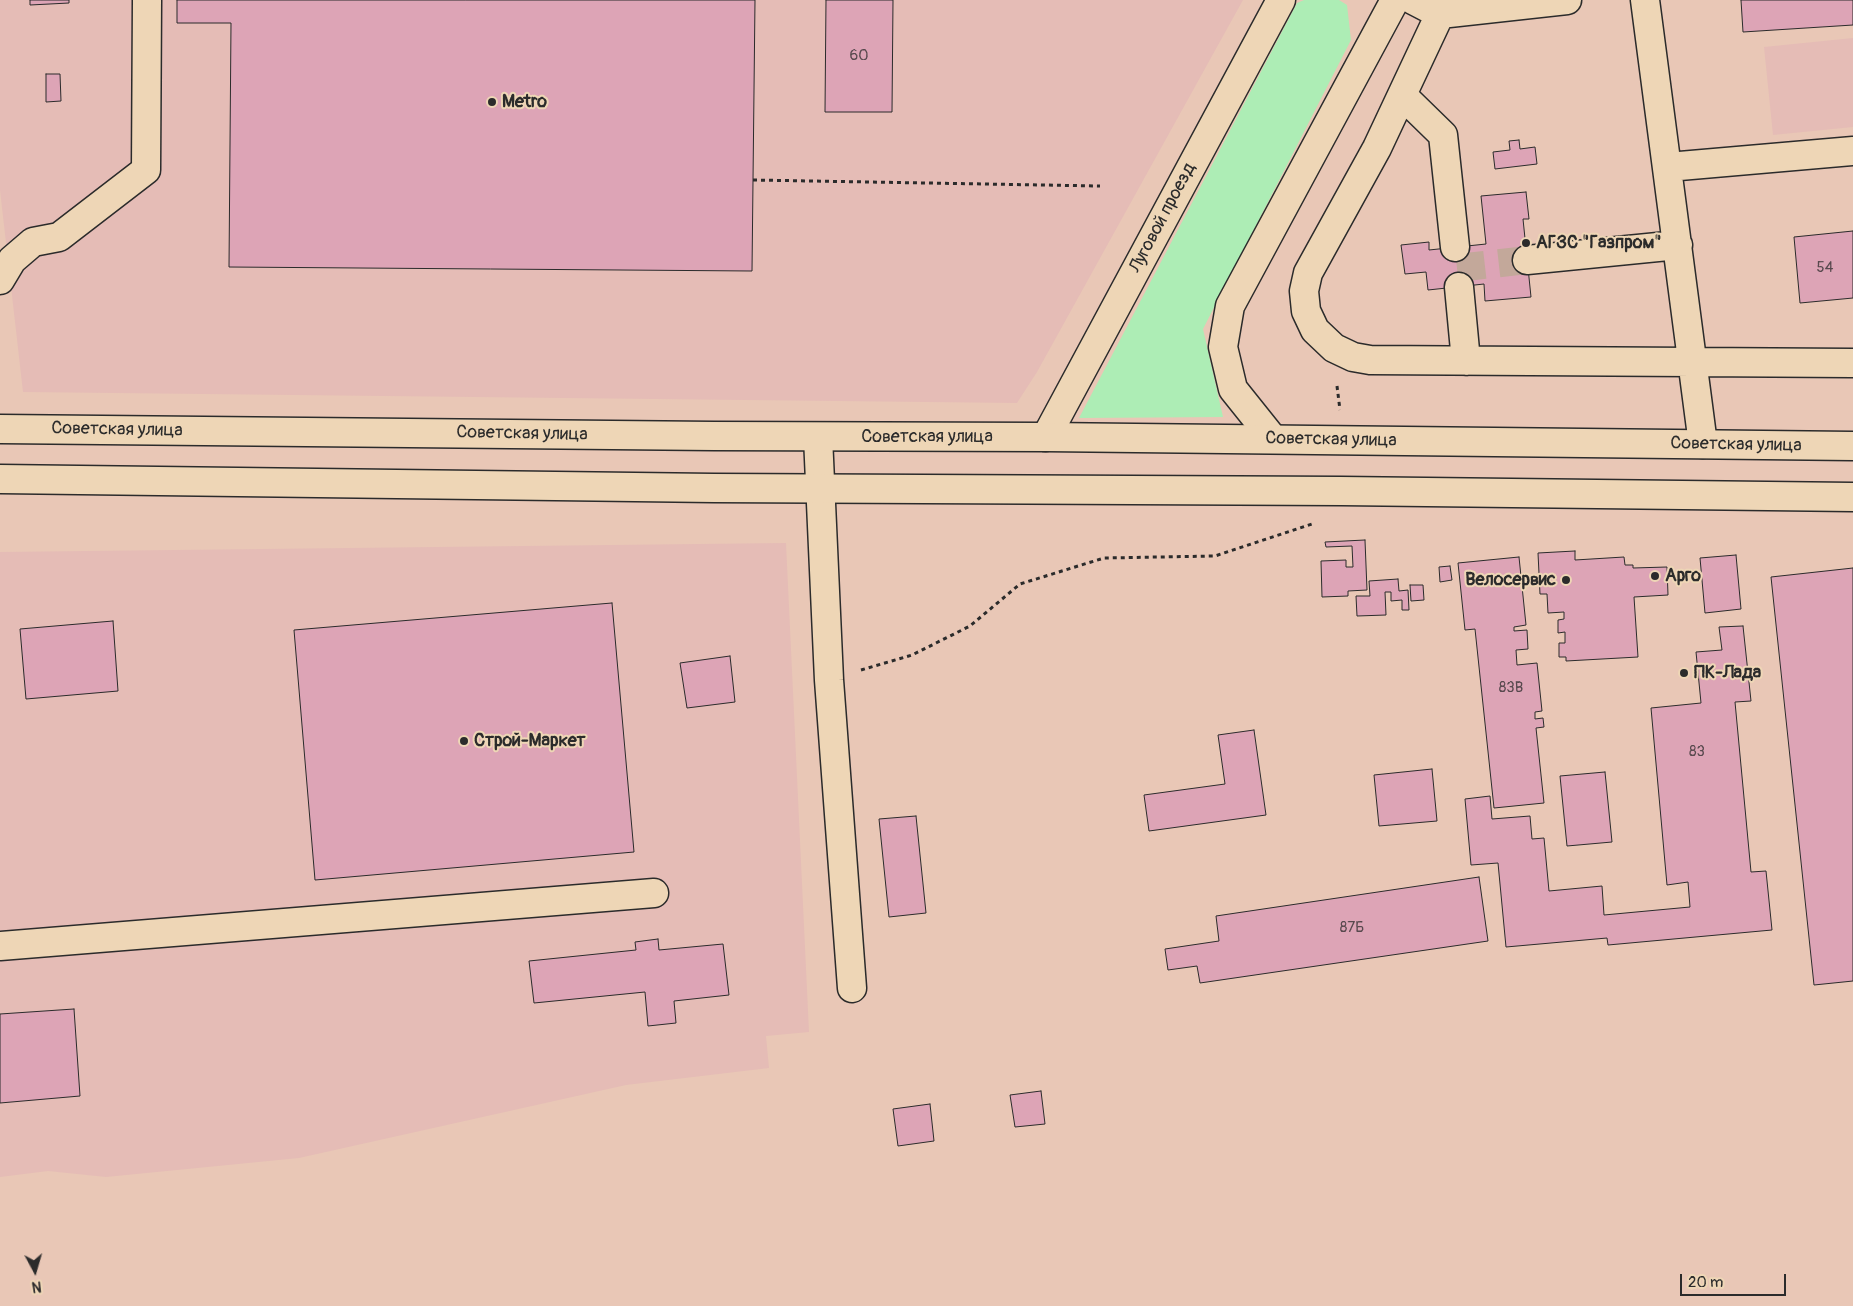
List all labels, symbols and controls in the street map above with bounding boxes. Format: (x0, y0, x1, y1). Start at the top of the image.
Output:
house number: 60 (850, 47, 868, 65)
place label: Metro (502, 91, 547, 113)
marker: Metro (486, 96, 498, 108)
street label: Луговой проезд (1125, 159, 1201, 277)
place label: АГЗС "Газпром" (1536, 232, 1662, 254)
marker: АГЗС "Газпром" (1520, 237, 1532, 249)
house number: 54 (1817, 259, 1833, 277)
street label: Советская улица (51, 418, 183, 442)
street label: Советская улица (456, 422, 588, 446)
street label: Советская улица (861, 426, 993, 448)
street label: Советская улица (1265, 428, 1397, 452)
street label: Советская улица (1670, 433, 1802, 457)
place label: Арго (1665, 565, 1701, 587)
place label: Велосервис (1465, 569, 1556, 591)
marker: Арго (1649, 570, 1661, 582)
marker: Велосервис (1560, 574, 1572, 586)
place label: ПК-Лада (1694, 662, 1761, 684)
marker: ПК-Лада (1678, 667, 1690, 679)
house number: 83В (1499, 679, 1523, 697)
place label: Строй-Маркет (474, 730, 586, 752)
marker: Строй-Маркет (458, 735, 470, 747)
house number: 83 (1689, 743, 1705, 761)
house number: 87Б (1340, 919, 1364, 937)
north arrow (10, 1246, 60, 1296)
scale bar (1683, 1264, 1789, 1296)
text: 20 m (1688, 1273, 1723, 1292)
text: N (31, 1277, 42, 1295)

